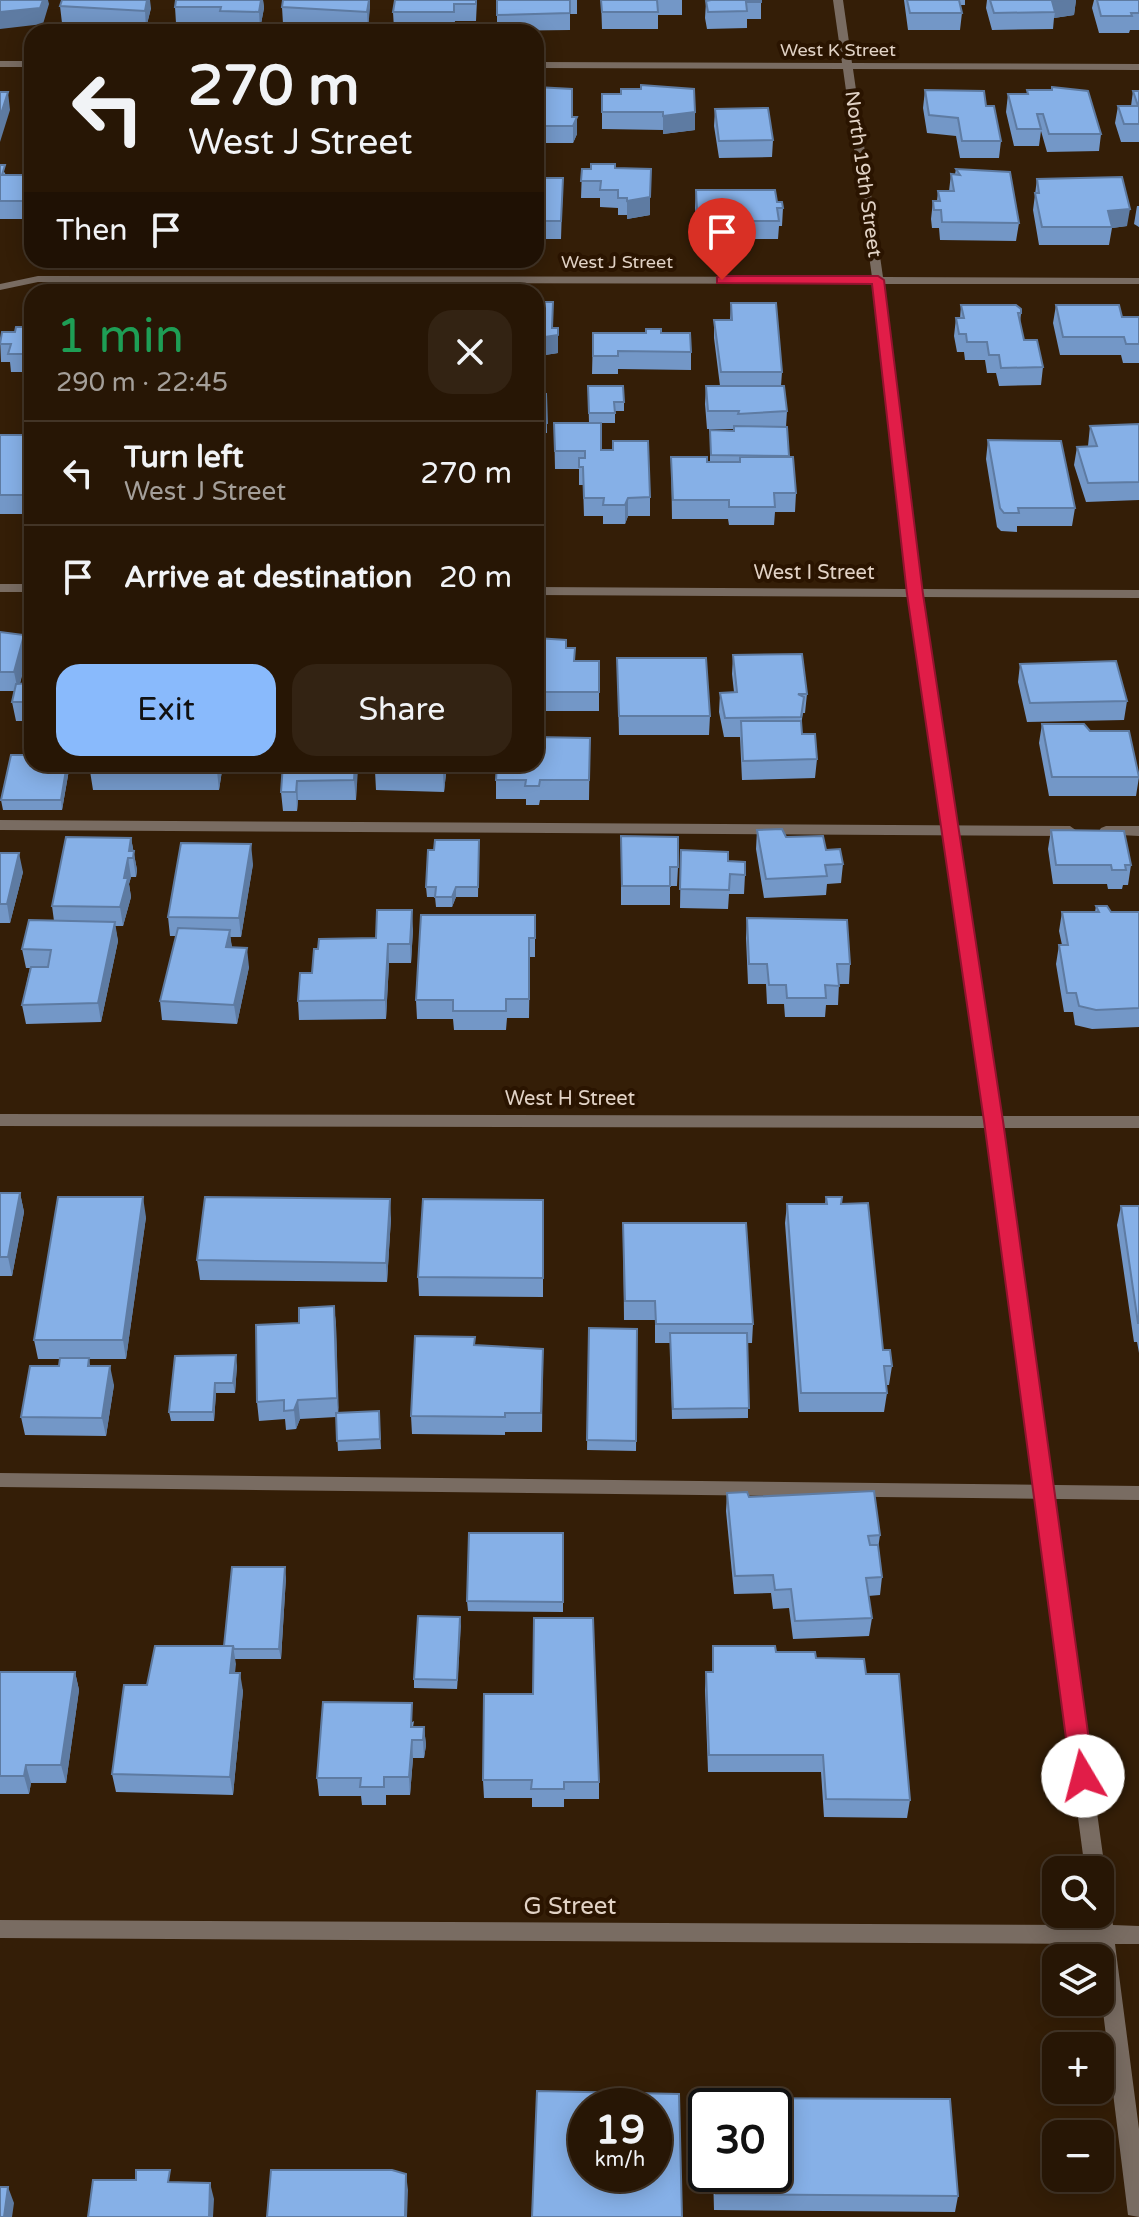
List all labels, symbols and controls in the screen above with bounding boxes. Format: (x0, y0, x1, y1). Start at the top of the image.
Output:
street label: West K Street (780, 39, 896, 61)
text: 270 m (188, 53, 359, 120)
icon: left (56, 56, 160, 160)
street label: North 19th Street (839, 89, 887, 259)
text: West J Street (188, 121, 412, 164)
pin (688, 198, 756, 280)
icon: arrive (144, 208, 188, 252)
icon: arrive (700, 210, 744, 254)
text: Then (56, 212, 128, 249)
street label: West J Street (561, 251, 673, 273)
text: 1 min (56, 308, 184, 366)
button: close (428, 310, 512, 394)
text: 290 m · 22:45 (56, 367, 228, 398)
text: Turn left (124, 439, 243, 476)
icon: left (56, 451, 100, 495)
text: 270 m (420, 455, 512, 492)
text: West J Street (124, 476, 286, 507)
icon: arrive (56, 555, 100, 599)
text: Arrive at destination (124, 559, 412, 596)
text: 20 m (439, 559, 512, 596)
street label: West I Street (753, 561, 875, 585)
button: Exit (56, 664, 276, 756)
button: Share (292, 664, 512, 756)
street label: West H Street (505, 1087, 636, 1111)
position arrow (1041, 1734, 1125, 1818)
map controls (1042, 1856, 1114, 2192)
button: search (1042, 1856, 1114, 1928)
street label: G Street (524, 1892, 617, 1921)
button: layers (1042, 1944, 1114, 2016)
button: + (1042, 2032, 1114, 2104)
speed limit sign: 30 (688, 2088, 792, 2192)
text: 19 (595, 2106, 645, 2154)
button: − (1042, 2120, 1114, 2192)
text: km/h (595, 2148, 645, 2172)

